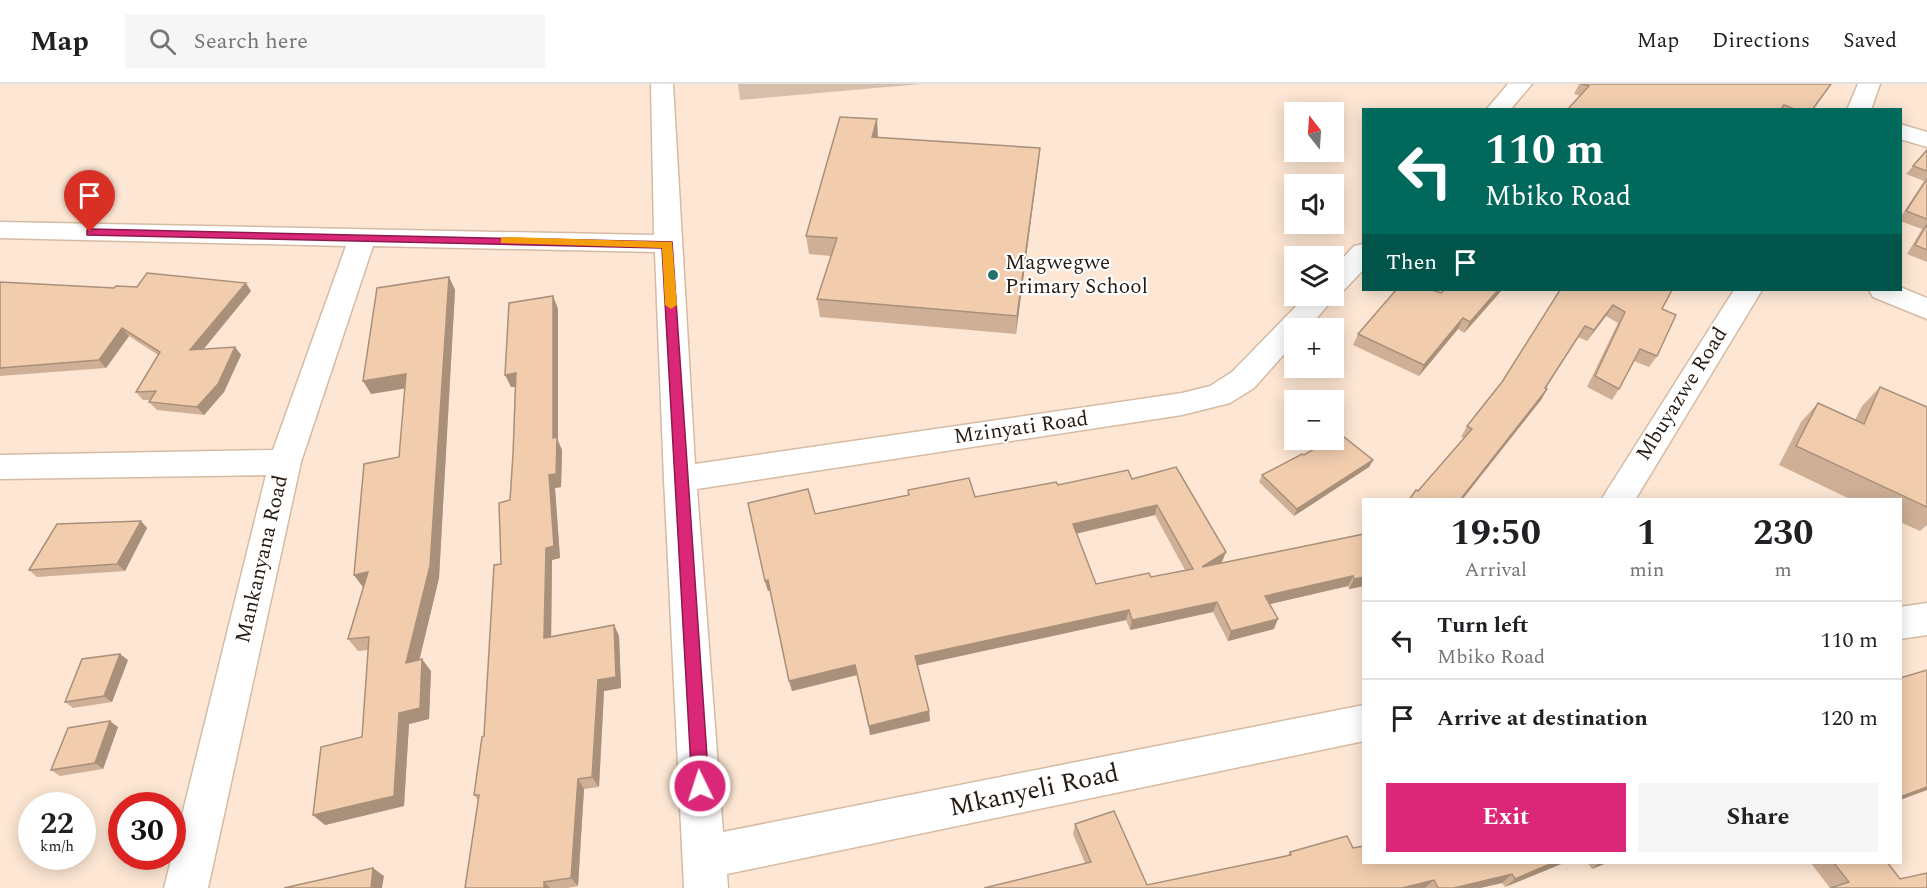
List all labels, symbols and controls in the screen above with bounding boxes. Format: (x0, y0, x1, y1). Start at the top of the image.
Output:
search box (125, 14, 545, 68)
text: Map (30, 20, 89, 63)
icon: search (146, 25, 179, 58)
text: Search here (194, 25, 308, 58)
text: Map (1637, 25, 1679, 57)
text: Directions (1712, 25, 1810, 57)
text: Saved (1843, 25, 1897, 57)
north arrow (1284, 102, 1344, 162)
map controls (1284, 102, 1344, 450)
text: 110 m (1485, 119, 1604, 182)
icon: left (1386, 132, 1464, 210)
pin (64, 170, 115, 232)
button: sound (1284, 174, 1344, 234)
text: Mbiko Road (1485, 176, 1631, 218)
icon: arrive (73, 179, 106, 212)
button: layers (1284, 246, 1344, 306)
text: Then (1386, 246, 1437, 279)
icon: arrive (1449, 246, 1482, 279)
place label: Magwegwe Primary School (1005, 247, 1148, 303)
marker: Magwegwe Primary School (986, 268, 1000, 282)
button: + (1284, 318, 1344, 378)
street label: Mbuyazwe Road (1628, 321, 1736, 467)
button: − (1284, 390, 1344, 450)
street label: Mzinyati Road (952, 403, 1090, 453)
street label: Mankanyana Road (227, 472, 297, 646)
text: 19:50 (1450, 506, 1541, 561)
text: 1 (1637, 506, 1657, 561)
text: 230 (1753, 506, 1813, 561)
text: Arrival (1465, 555, 1527, 585)
text: min (1629, 555, 1664, 585)
text: m (1775, 555, 1792, 585)
text: Turn left (1437, 609, 1529, 642)
icon: left (1386, 624, 1419, 657)
text: 110 m (1821, 624, 1878, 657)
text: Mbiko Road (1437, 642, 1545, 672)
icon: arrive (1386, 702, 1419, 735)
text: Arrive at destination (1437, 702, 1648, 735)
text: 120 m (1821, 702, 1878, 735)
street label: Mkanyeli Road (945, 752, 1123, 828)
position arrow (668, 754, 732, 818)
button: Exit (1386, 783, 1626, 852)
button: Share (1638, 783, 1878, 852)
speed limit sign: 30 (108, 792, 186, 870)
text: 22 (40, 801, 74, 847)
text: km/h (40, 835, 74, 858)

